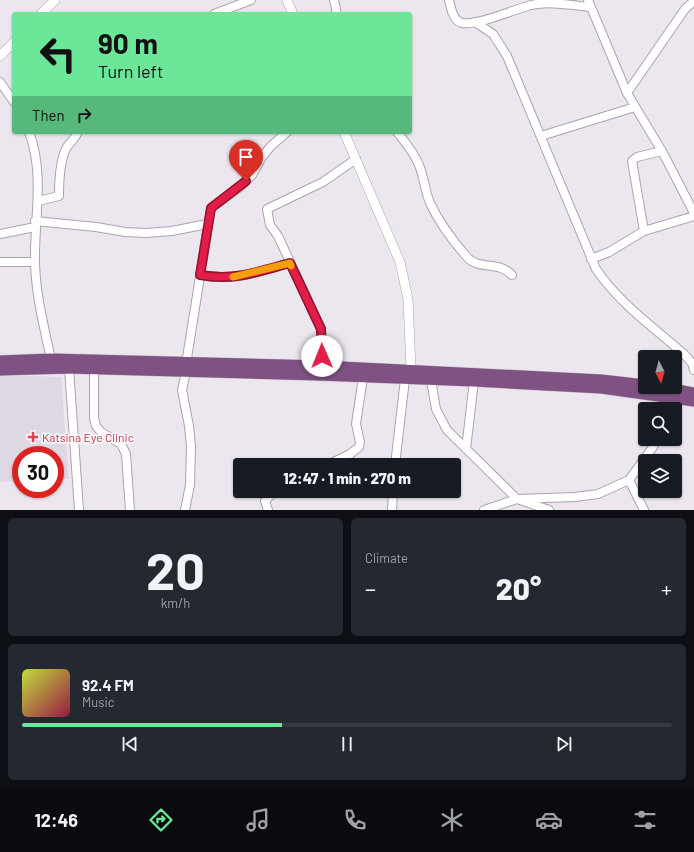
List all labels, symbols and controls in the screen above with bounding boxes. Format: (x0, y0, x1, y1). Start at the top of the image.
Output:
text: 90 m (98, 26, 158, 60)
icon: left (32, 28, 84, 80)
text: Turn left (98, 60, 164, 82)
icon: right (73, 104, 95, 126)
text: Then (32, 106, 65, 124)
pin (229, 140, 263, 181)
icon: arrive (235, 146, 257, 168)
position arrow (301, 335, 343, 377)
north arrow (638, 350, 682, 394)
map controls (638, 350, 682, 498)
button: search (638, 402, 682, 446)
place label: Katsina Eye Clinic (42, 430, 134, 444)
marker: Katsina Eye Clinic (27, 431, 39, 443)
speed limit sign: 30 (12, 446, 64, 498)
button: layers (638, 454, 682, 498)
text: 12:47 · 1 min · 270 m (283, 469, 411, 487)
text: 20 (146, 538, 205, 600)
text: Climate (365, 550, 408, 566)
text: 20° (496, 570, 541, 606)
text: − (365, 575, 376, 601)
text: + (661, 575, 672, 601)
text: km/h (161, 595, 190, 611)
text: 92.4 FM (82, 676, 134, 694)
text: Music (82, 694, 115, 710)
icon: previous (119, 733, 141, 755)
icon: pause (336, 733, 358, 755)
icon: next (553, 733, 575, 755)
icon: directions (147, 806, 175, 834)
icon: music (244, 806, 272, 834)
icon: phone (341, 806, 369, 834)
icon: climate (438, 806, 466, 834)
icon: car (535, 806, 563, 834)
icon: filters (631, 806, 659, 834)
text: 12:46 (34, 809, 78, 831)

